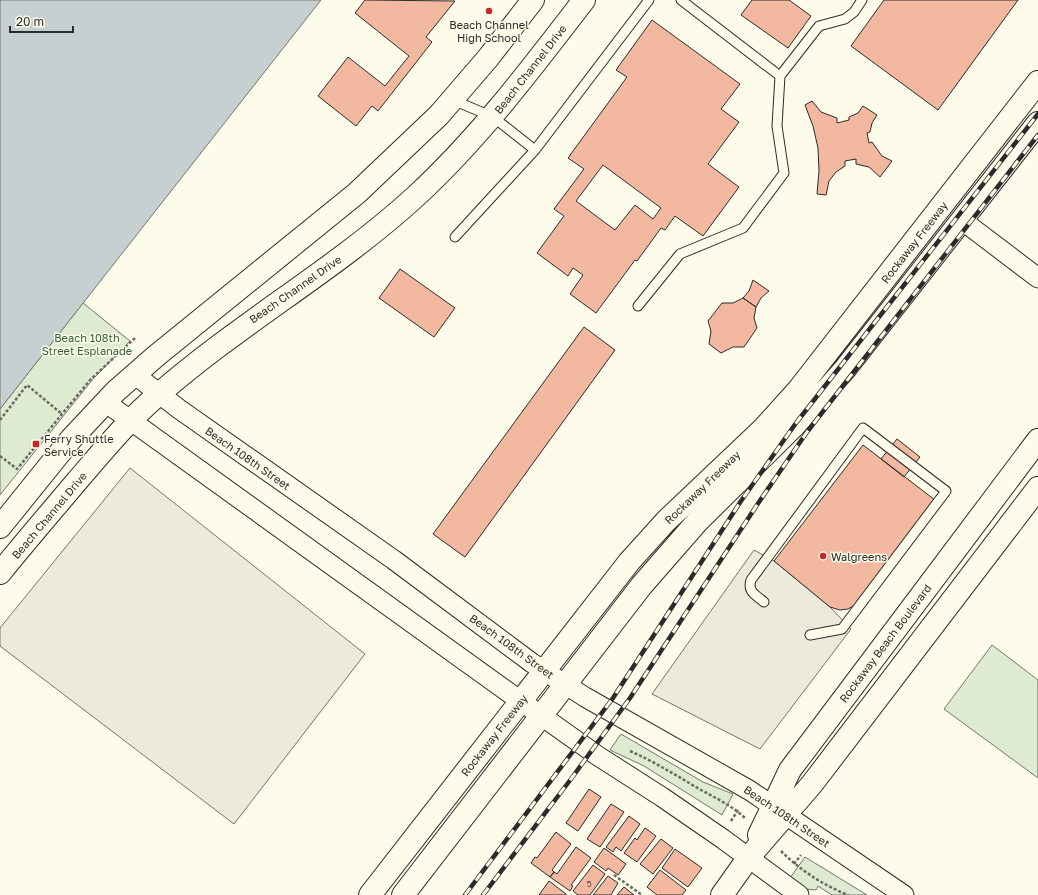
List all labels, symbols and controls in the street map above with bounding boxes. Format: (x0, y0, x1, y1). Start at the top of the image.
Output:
marker: Beach Channel High School (484, 6, 494, 16)
scale bar (10, 8, 73, 34)
text: 20 m (16, 14, 44, 29)
place label: Beach Channel High School (449, 18, 529, 44)
street label: Beach Channel Drive (491, 22, 569, 116)
street label: Rockaway Freeway (878, 199, 950, 285)
street label: Beach Channel Drive (246, 252, 344, 326)
park label: Beach 108th Street Esplanade (42, 331, 132, 357)
street label: Beach 108th Street (203, 424, 293, 492)
place label: Ferry Shuttle Service (44, 432, 114, 458)
marker: Ferry Shuttle Service (31, 439, 41, 449)
street label: Rockaway Freeway (662, 448, 742, 526)
street label: Beach Channel Drive (9, 469, 89, 561)
place label: Walgreens (831, 550, 887, 563)
marker: Walgreens (818, 551, 828, 561)
street label: Rockaway Beach Boulevard (836, 581, 934, 705)
street label: Beach 108th Street (467, 611, 557, 681)
street label: Rockaway Freeway (458, 692, 530, 778)
street label: Beach 108th Street (742, 782, 832, 850)
house number: 5 (586, 878, 592, 889)

